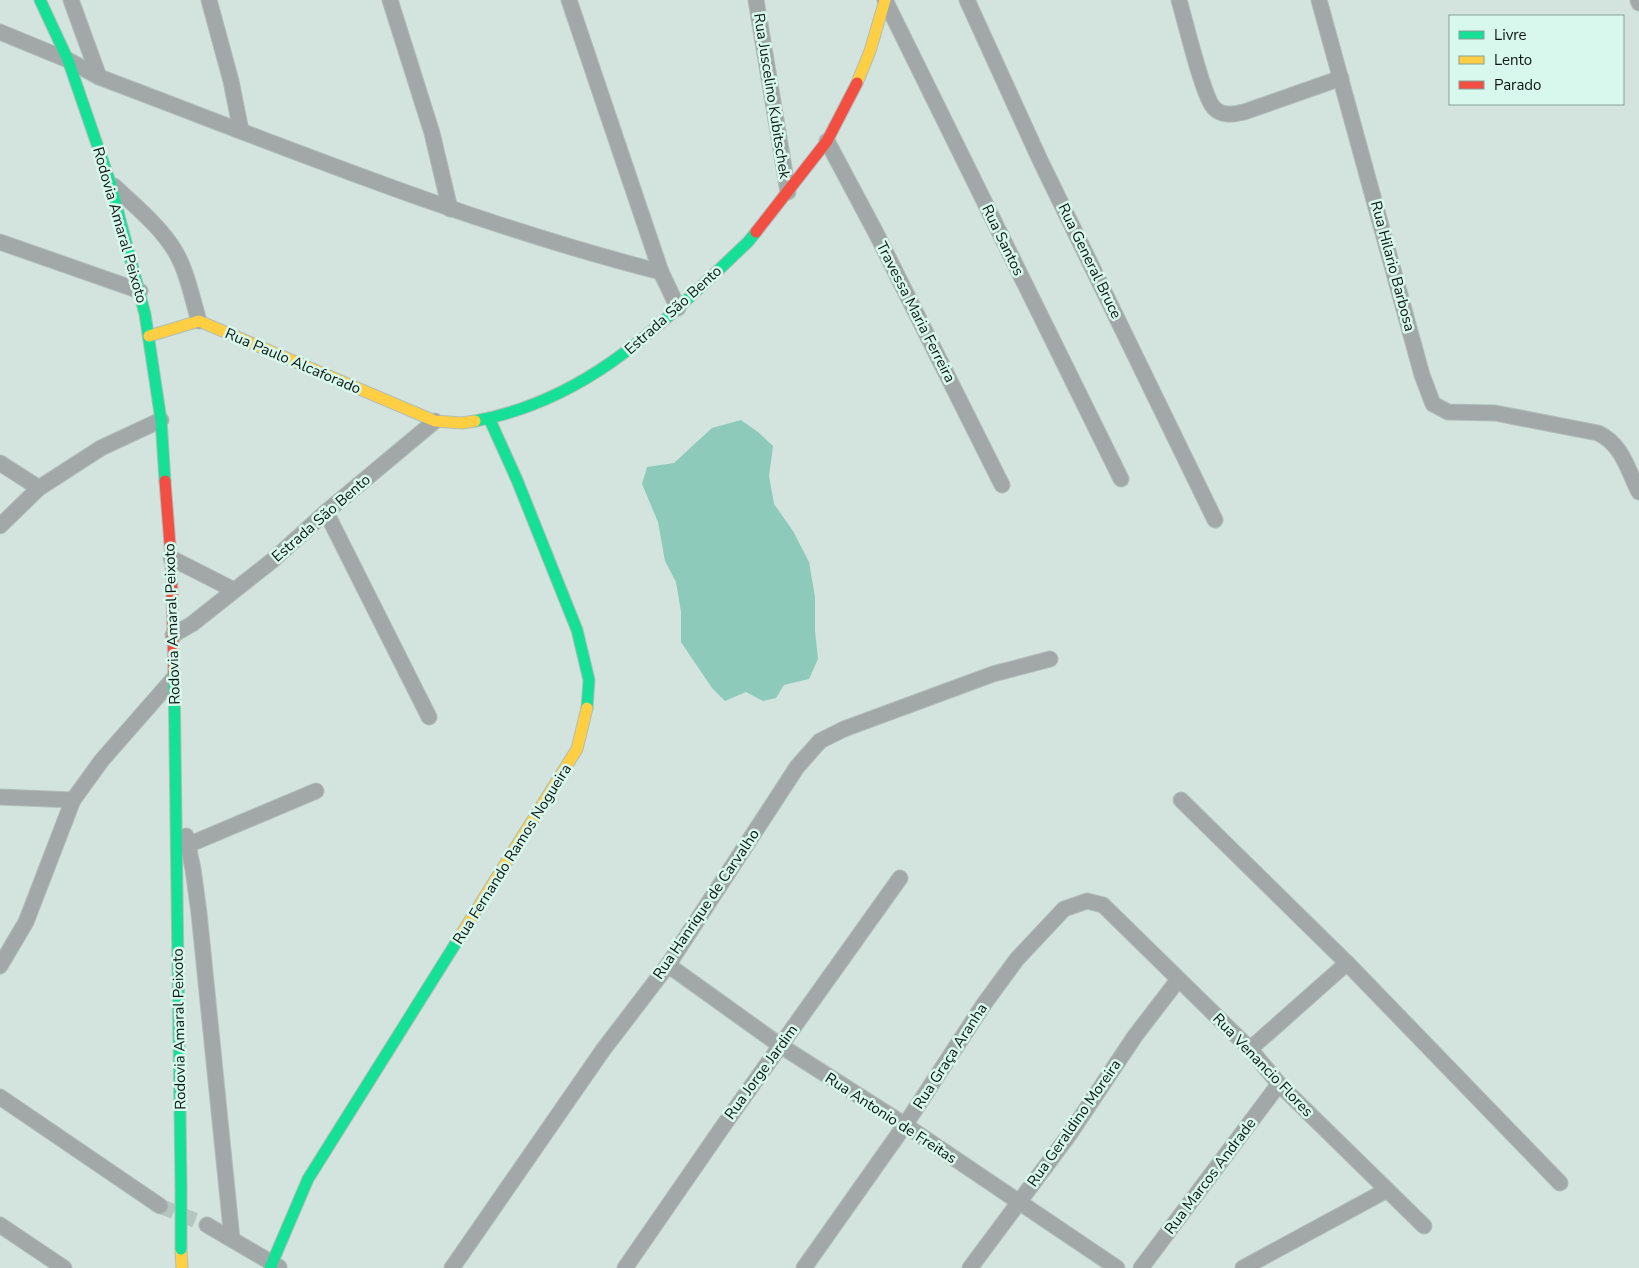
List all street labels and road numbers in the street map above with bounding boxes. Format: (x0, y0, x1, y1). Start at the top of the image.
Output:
street label: Rua Juscelino Kubitschek (749, 12, 795, 181)
street label: Rodovia Amaral Peixoto (88, 145, 152, 305)
street label: Rua Hilario Barbosa (1366, 199, 1420, 333)
street label: Rua General Bruce (1053, 200, 1127, 322)
street label: Rua Santos (977, 201, 1029, 279)
street label: Travessa Maria Ferreira (872, 238, 960, 386)
street label: Estrada São Bento (620, 261, 726, 359)
street label: Rua Paulo Alcaforado (222, 323, 364, 399)
street label: Estrada São Bento (268, 470, 374, 566)
street label: Rodovia Amaral Peixoto (159, 543, 185, 705)
street label: Rua Fernando Ramos Nogueira (448, 760, 576, 948)
street label: Rua Hanrique de Carvalho (648, 825, 764, 983)
street label: Rodovia Amaral Peixoto (168, 948, 190, 1110)
street label: Rua Graça Aranha (908, 999, 992, 1113)
street label: Rua Venancio Flores (1208, 1009, 1318, 1121)
street label: Rua Jorge Jardim (720, 1021, 802, 1123)
street label: Rua Geraldino Moreira (1023, 1055, 1125, 1191)
street label: Rua Antonio de Freitas (821, 1068, 961, 1168)
street label: Rua Marcos Andrade (1160, 1114, 1260, 1238)

